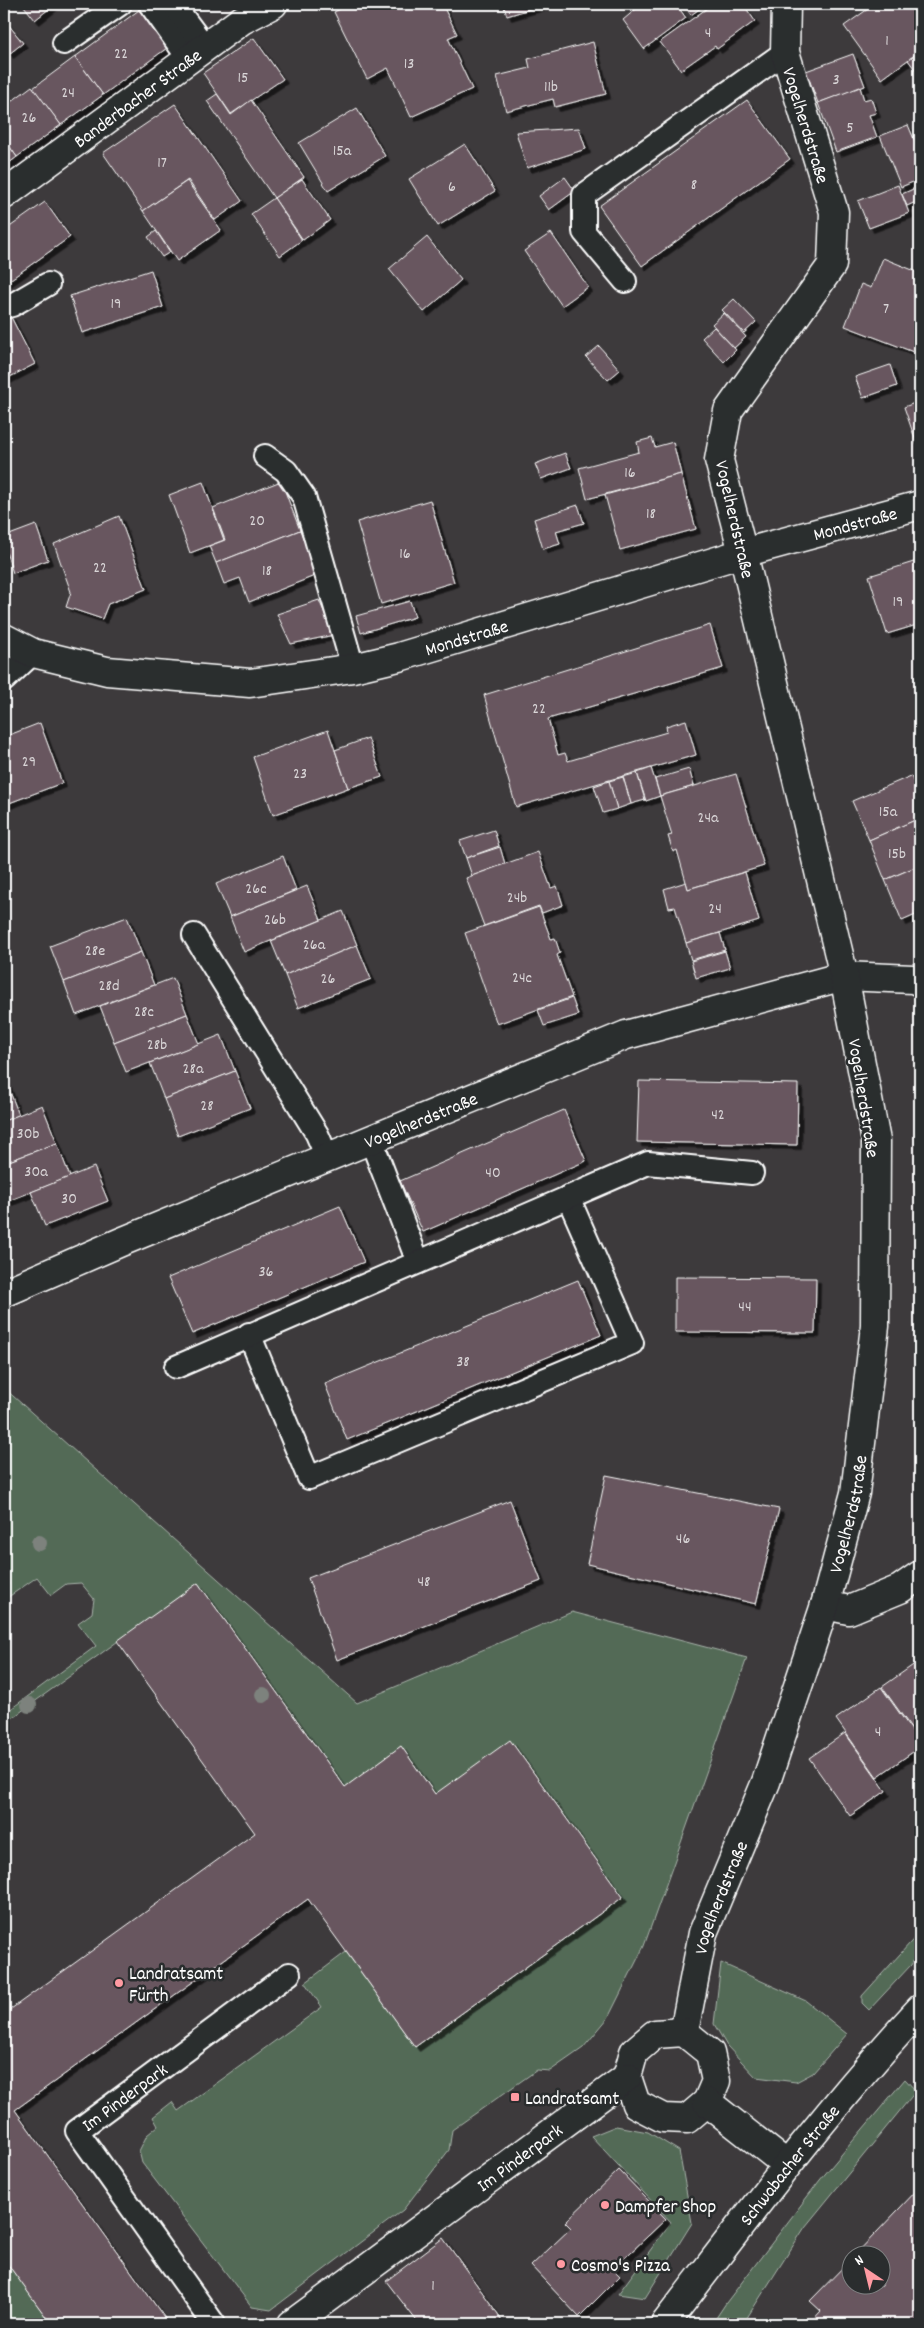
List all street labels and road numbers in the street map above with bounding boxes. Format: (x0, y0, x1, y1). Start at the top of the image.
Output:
street label: Banderbacher Straße (69, 44, 209, 156)
street label: Vogelherdstraße (773, 65, 834, 187)
street label: Vogelherdstraße (706, 458, 759, 581)
street label: Mondstraße (811, 502, 901, 550)
street label: Mondstraße (422, 615, 512, 665)
street label: Vogelherdstraße (839, 1037, 884, 1160)
street label: Vogelherdstraße (361, 1087, 483, 1158)
street label: Vogelherdstraße (824, 1454, 876, 1577)
street label: Vogelherdstraße (689, 1837, 757, 1957)
street label: Im Pinderpark (77, 2058, 175, 2140)
street label: Schwabacher Straße (735, 2100, 848, 2233)
street label: Im Pinderpark (472, 2118, 570, 2200)

